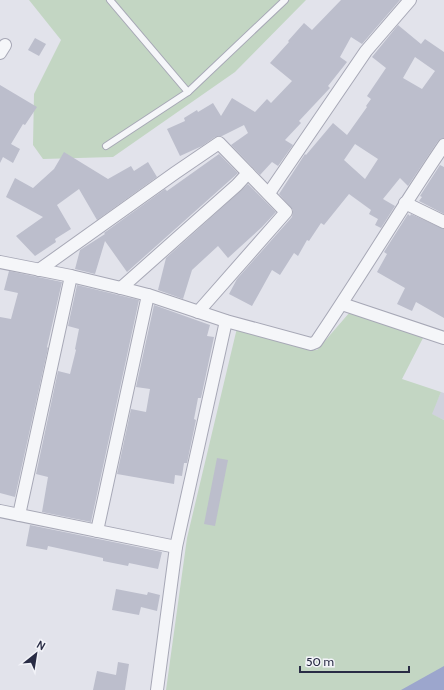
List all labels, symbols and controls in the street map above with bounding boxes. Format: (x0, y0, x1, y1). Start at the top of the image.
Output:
north arrow (16, 634, 56, 674)
text: N (34, 637, 48, 653)
scale bar (300, 648, 409, 674)
text: 50 m (306, 654, 334, 669)

